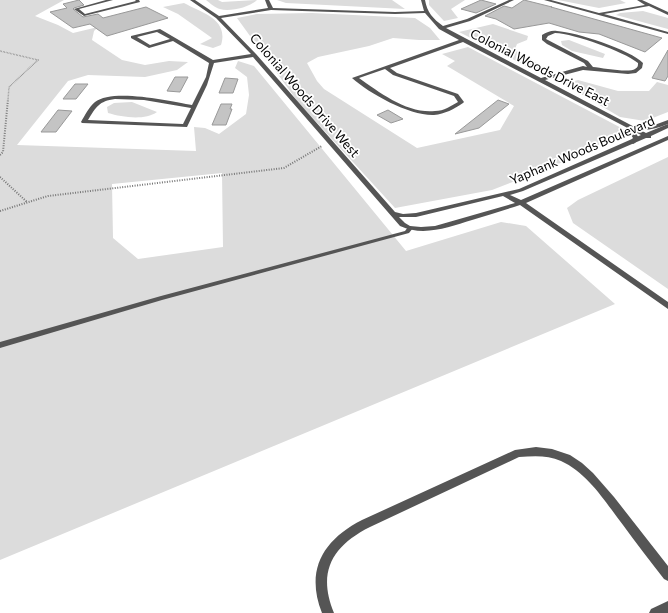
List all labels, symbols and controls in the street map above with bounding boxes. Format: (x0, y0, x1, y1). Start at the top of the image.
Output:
street label: Colonial Woods Drive East (468, 25, 612, 109)
street label: Colonial Woods Drive West (247, 30, 363, 160)
street label: Yaphank Woods Boulevard (507, 112, 657, 188)

